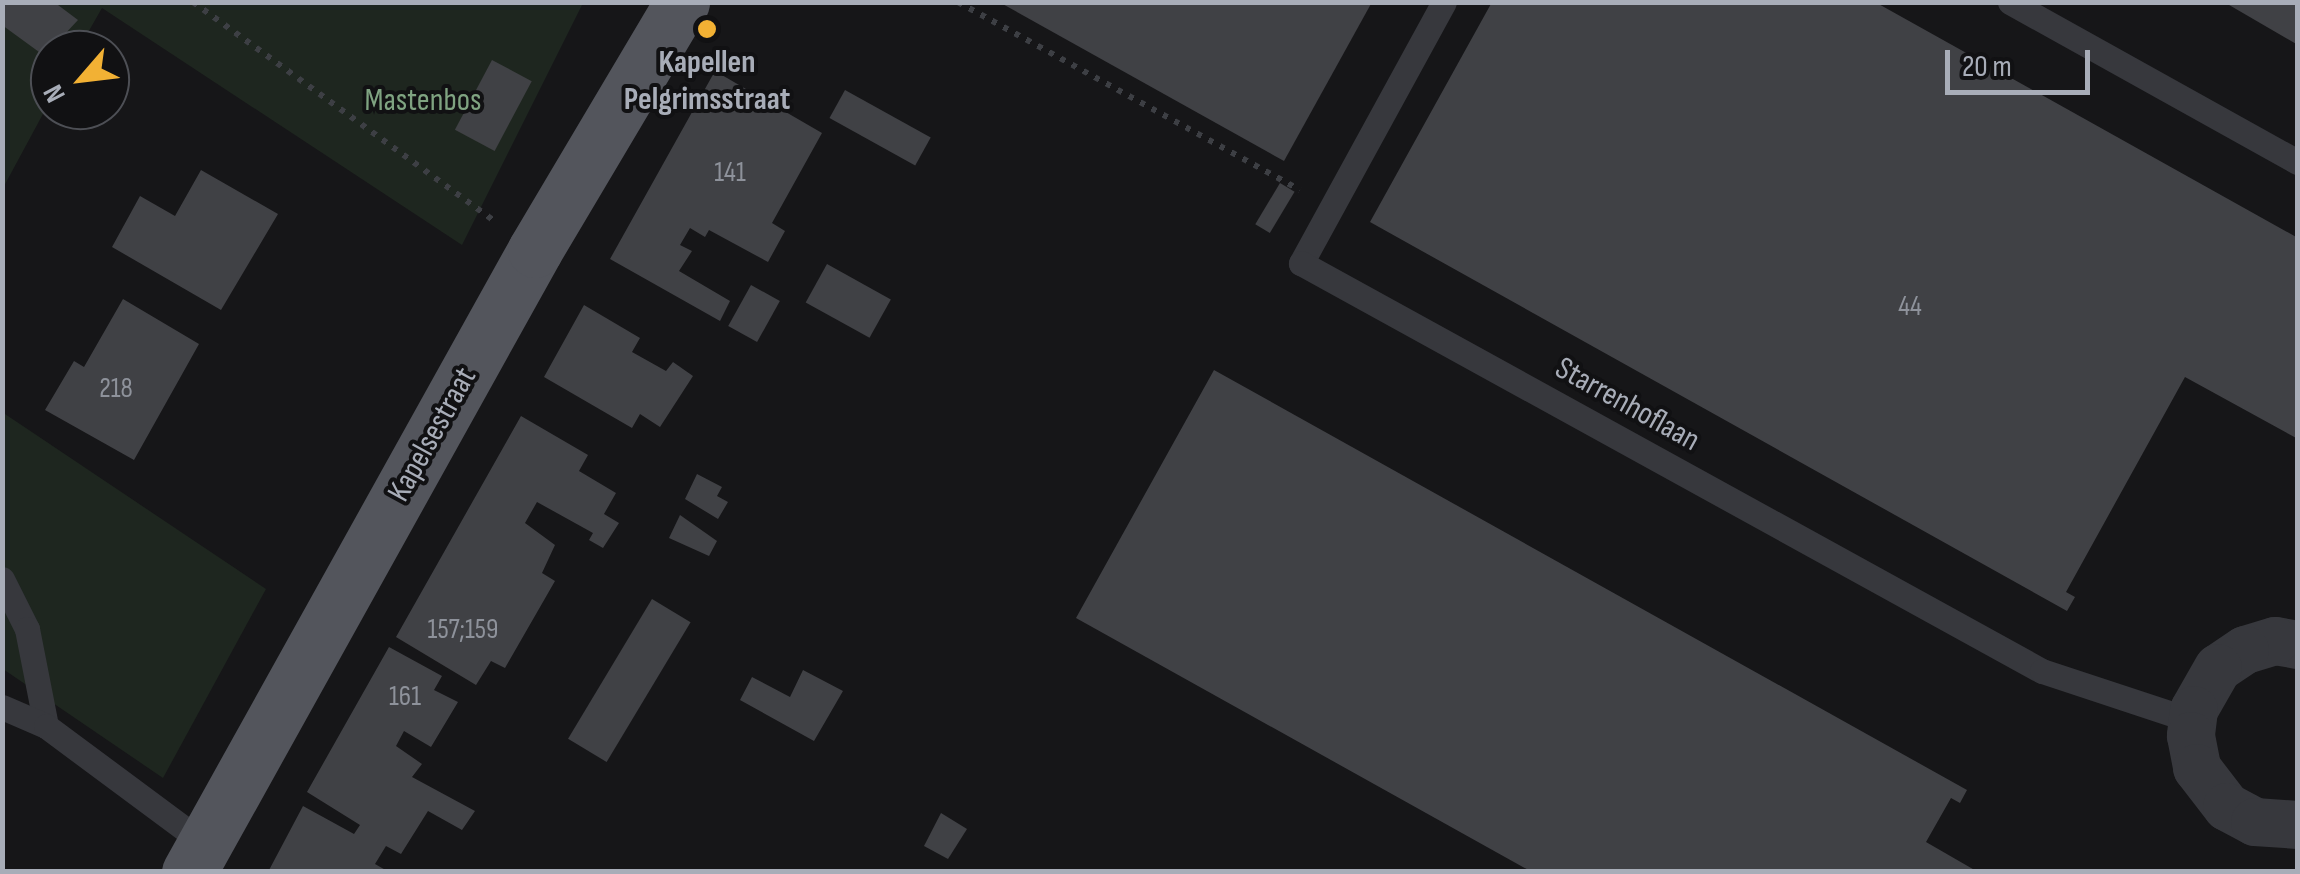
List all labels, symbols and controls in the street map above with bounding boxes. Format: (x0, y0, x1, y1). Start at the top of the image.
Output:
marker: Kapellen Pelgrimsstraat (696, 18, 718, 40)
north arrow (30, 30, 130, 130)
scale bar (1950, 30, 2095, 92)
place label: Kapellen Pelgrimsstraat (624, 45, 790, 120)
text: 20 m (1962, 49, 2012, 85)
text: N (37, 79, 73, 108)
park label: Mastenbos (365, 82, 481, 120)
house number: 141 (714, 156, 746, 190)
house number: 44 (1898, 290, 1922, 324)
street label: Starrenhoflaan (1548, 350, 1706, 460)
street label: Kapelsestraat (380, 361, 486, 509)
house number: 218 (99, 372, 133, 406)
house number: 157;159 (428, 613, 498, 647)
house number: 161 (389, 680, 421, 714)

